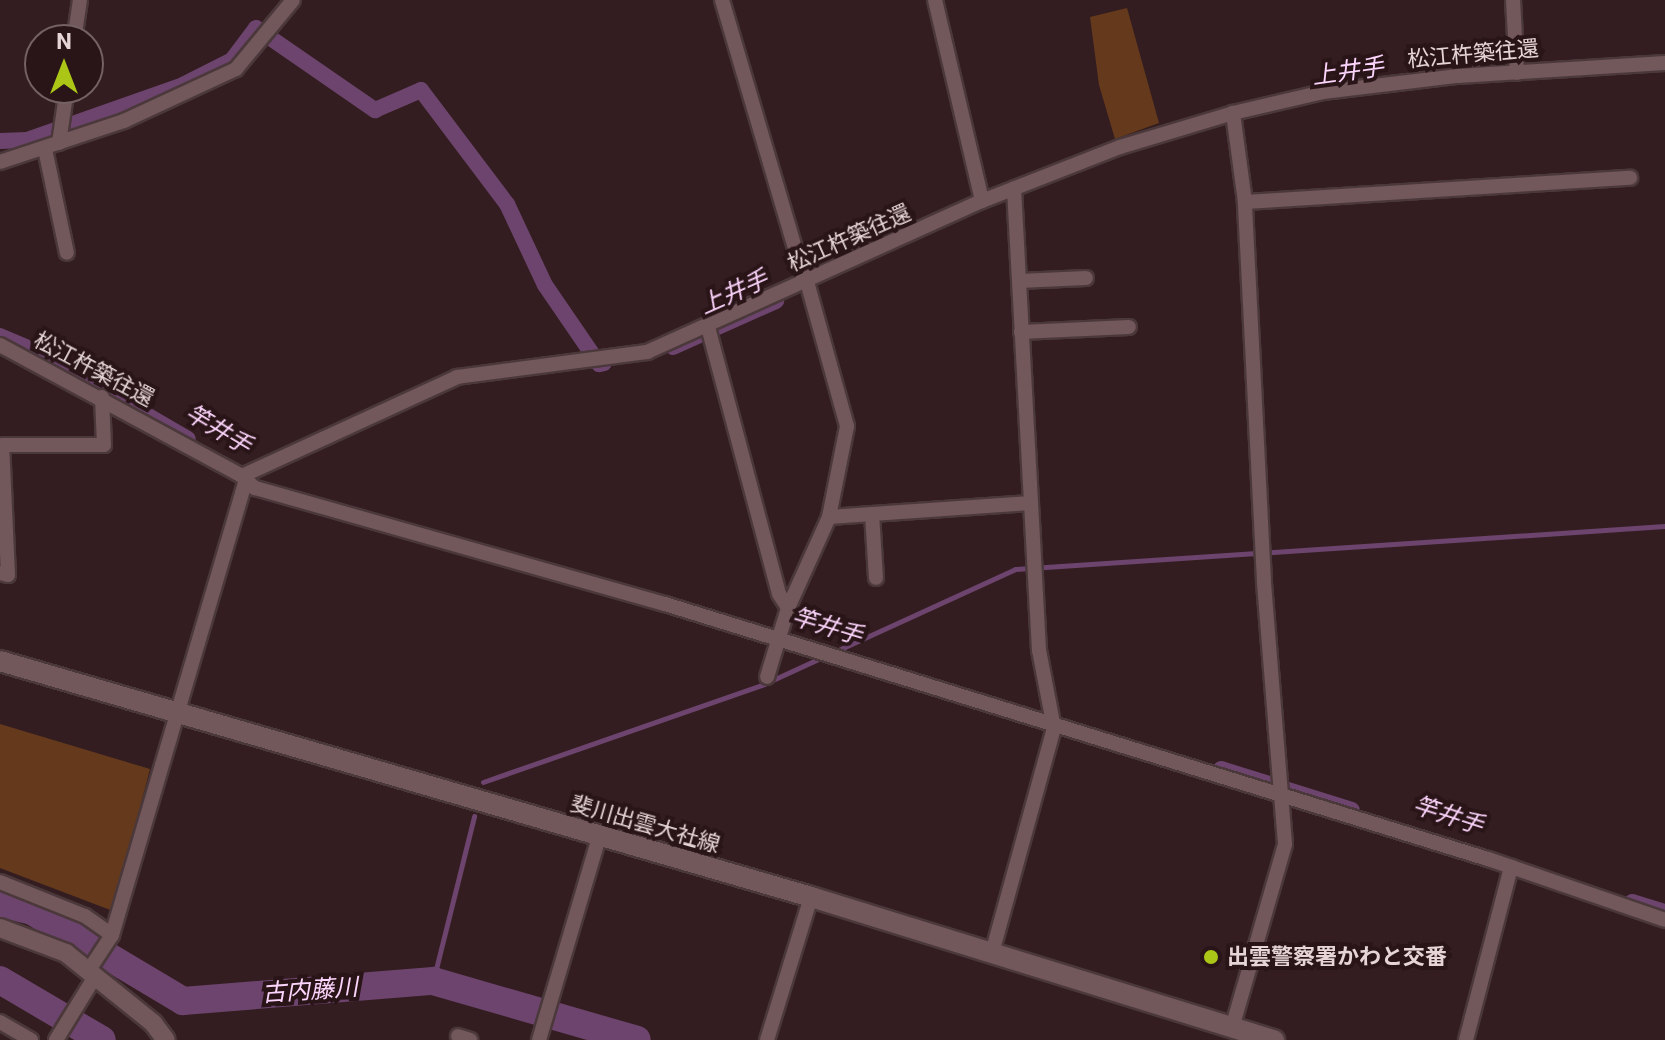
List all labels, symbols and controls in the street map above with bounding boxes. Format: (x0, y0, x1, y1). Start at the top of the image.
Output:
north arrow (24, 24, 104, 104)
text: N (56, 29, 72, 54)
street label: 松江杵築往還 (1406, 35, 1540, 73)
water label: 上井手 (1310, 53, 1386, 91)
street label: 松江杵築往還 (783, 199, 915, 277)
water label: 上井手 (695, 265, 773, 321)
street label: 松江杵築往還 (30, 326, 158, 412)
water label: 竿井手 (180, 399, 256, 461)
water label: 竿井手 (788, 603, 866, 651)
street label: 斐川出雲大社線 (567, 790, 723, 858)
water label: 竿井手 (1409, 791, 1487, 841)
place label: 出雲警察署かわと交番 (1227, 944, 1447, 970)
marker: 出雲警察署かわと交番 (1202, 948, 1220, 966)
water label: 古内藤川 (261, 973, 359, 1009)

